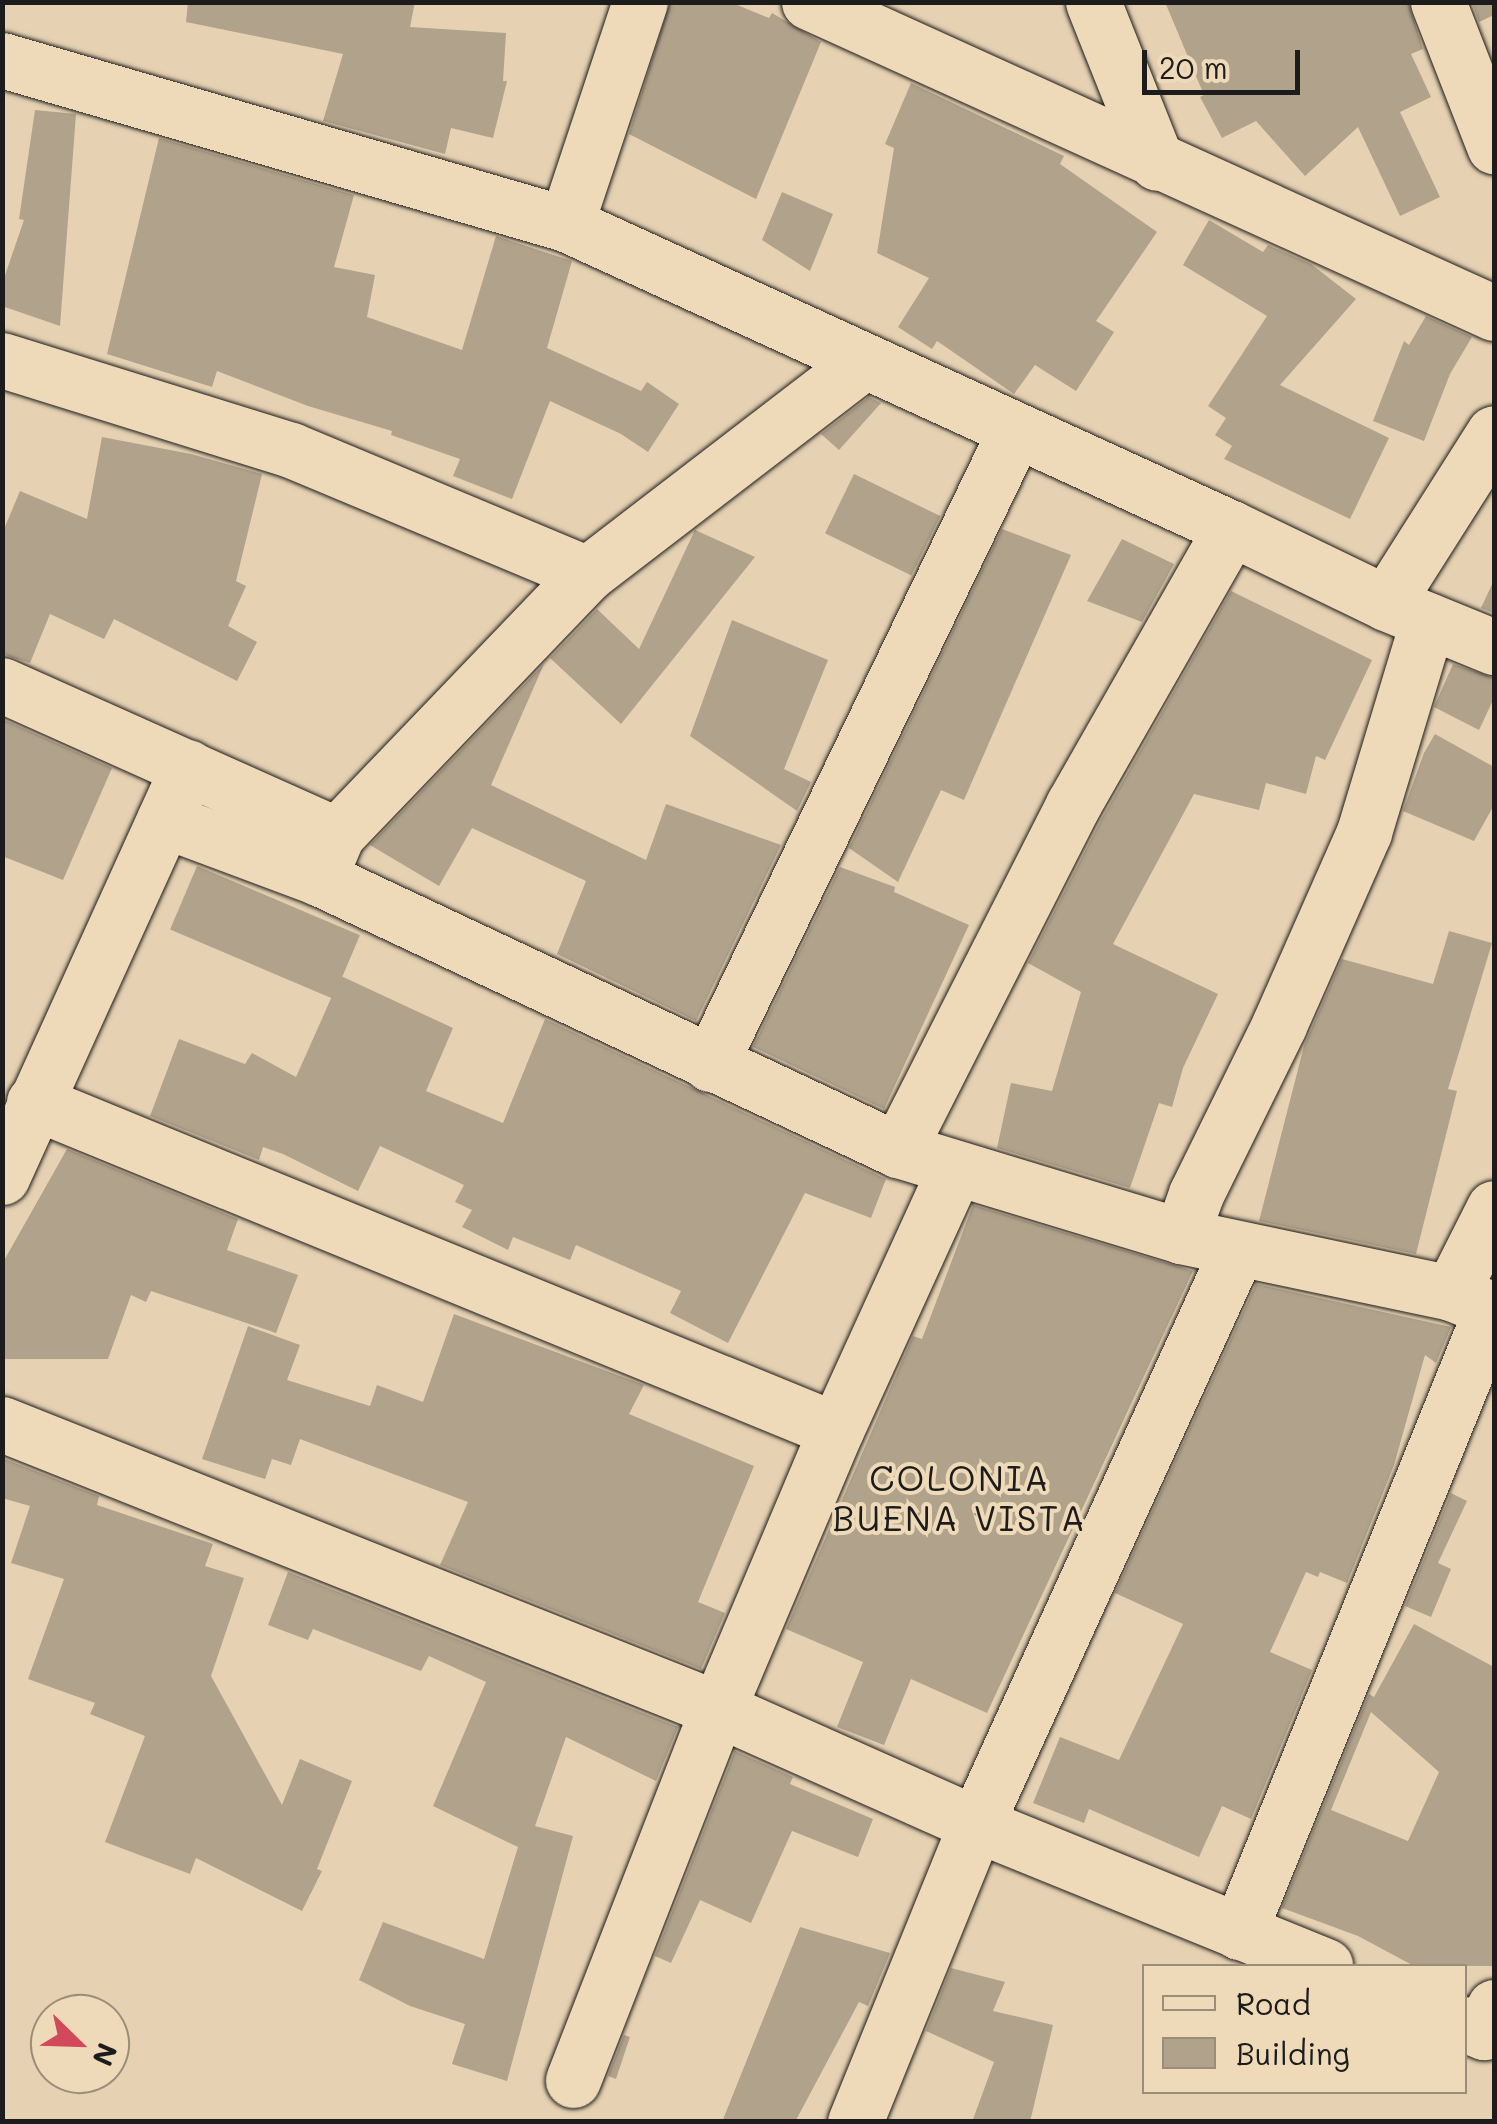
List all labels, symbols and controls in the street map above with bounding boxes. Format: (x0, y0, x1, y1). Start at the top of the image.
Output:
scale bar (1147, 30, 1304, 92)
text: 20 m (1159, 47, 1228, 87)
district label: COLONIA BUENA VISTA (832, 1456, 1088, 1538)
legend (1142, 1964, 1467, 2094)
text: Road (1236, 1983, 1311, 2023)
north arrow (30, 1994, 130, 2094)
text: Building (1236, 2033, 1350, 2073)
text: N (85, 2038, 127, 2072)

